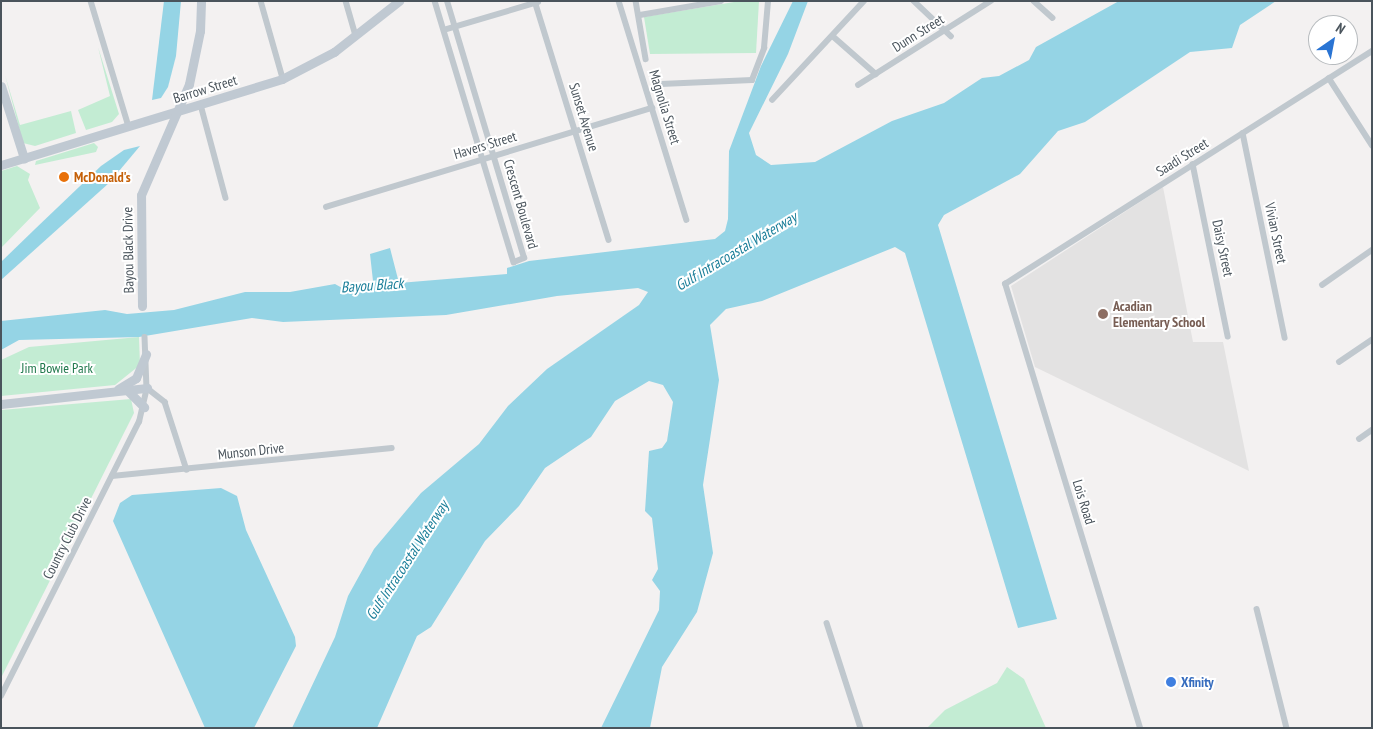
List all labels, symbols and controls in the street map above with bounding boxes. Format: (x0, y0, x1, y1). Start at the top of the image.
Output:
street label: Dunn Street (889, 11, 947, 55)
north arrow (1308, 15, 1358, 65)
text: N (1333, 19, 1349, 38)
street label: Magnolia Street (646, 68, 684, 146)
street label: Barrow Street (171, 71, 239, 107)
street label: Sunset Avenue (566, 81, 602, 153)
street label: Havers Street (452, 127, 518, 163)
street label: Saadi Street (1153, 134, 1211, 180)
street label: Crescent Boulevard (500, 157, 542, 251)
place label: McDonald's (74, 169, 131, 185)
marker: McDonald's (58, 171, 70, 183)
street label: Vivian Street (1261, 201, 1291, 265)
street label: Bayou Black Drive (119, 206, 137, 294)
water label: Gulf Intracoastal Waterway (672, 208, 800, 294)
street label: Daisy Street (1209, 218, 1237, 278)
water label: Bayou Black (340, 274, 404, 296)
place label: Acadian Elementary School (1113, 298, 1206, 331)
marker: Acadian Elementary School (1097, 308, 1109, 320)
park label: Jim Bowie Park (21, 360, 93, 376)
street label: Munson Drive (217, 439, 285, 463)
street label: Lois Road (1069, 478, 1099, 526)
street label: Country Club Drive (39, 494, 95, 582)
water label: Gulf Intracoastal Waterway (362, 497, 452, 623)
place label: Xfinity (1181, 674, 1214, 690)
marker: Xfinity (1165, 676, 1177, 688)

